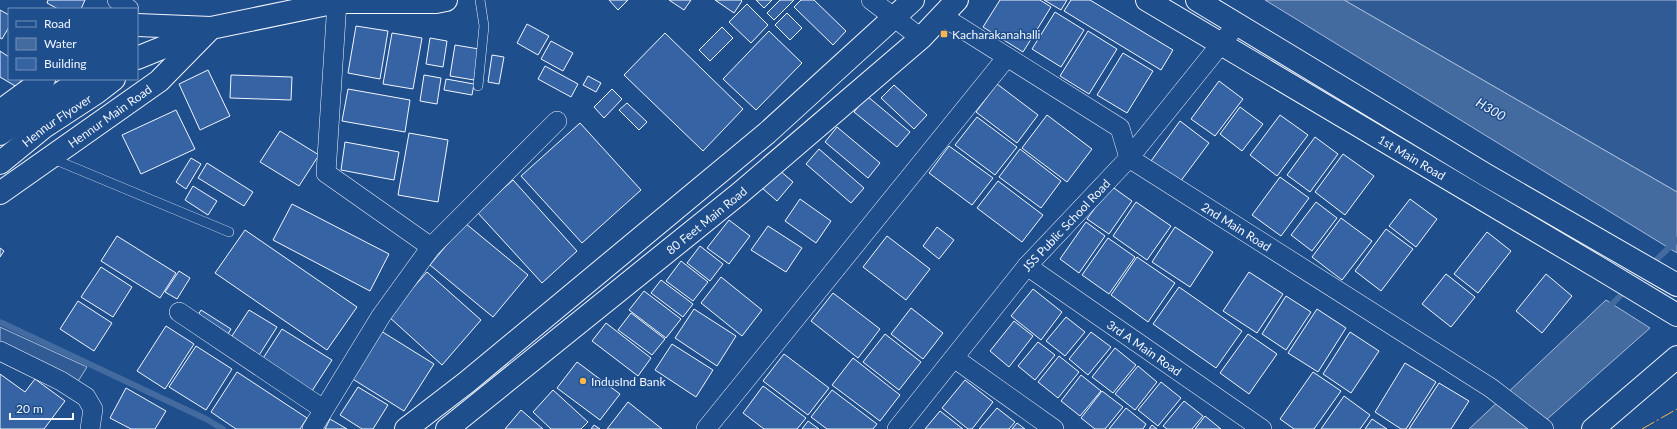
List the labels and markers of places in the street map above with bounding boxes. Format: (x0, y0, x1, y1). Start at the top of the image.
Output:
place label: Kacharakanahalli (952, 27, 1041, 42)
marker: Kacharakanahalli (939, 29, 949, 39)
place label: IndusInd Bank (591, 374, 666, 389)
marker: IndusInd Bank (578, 376, 588, 386)

